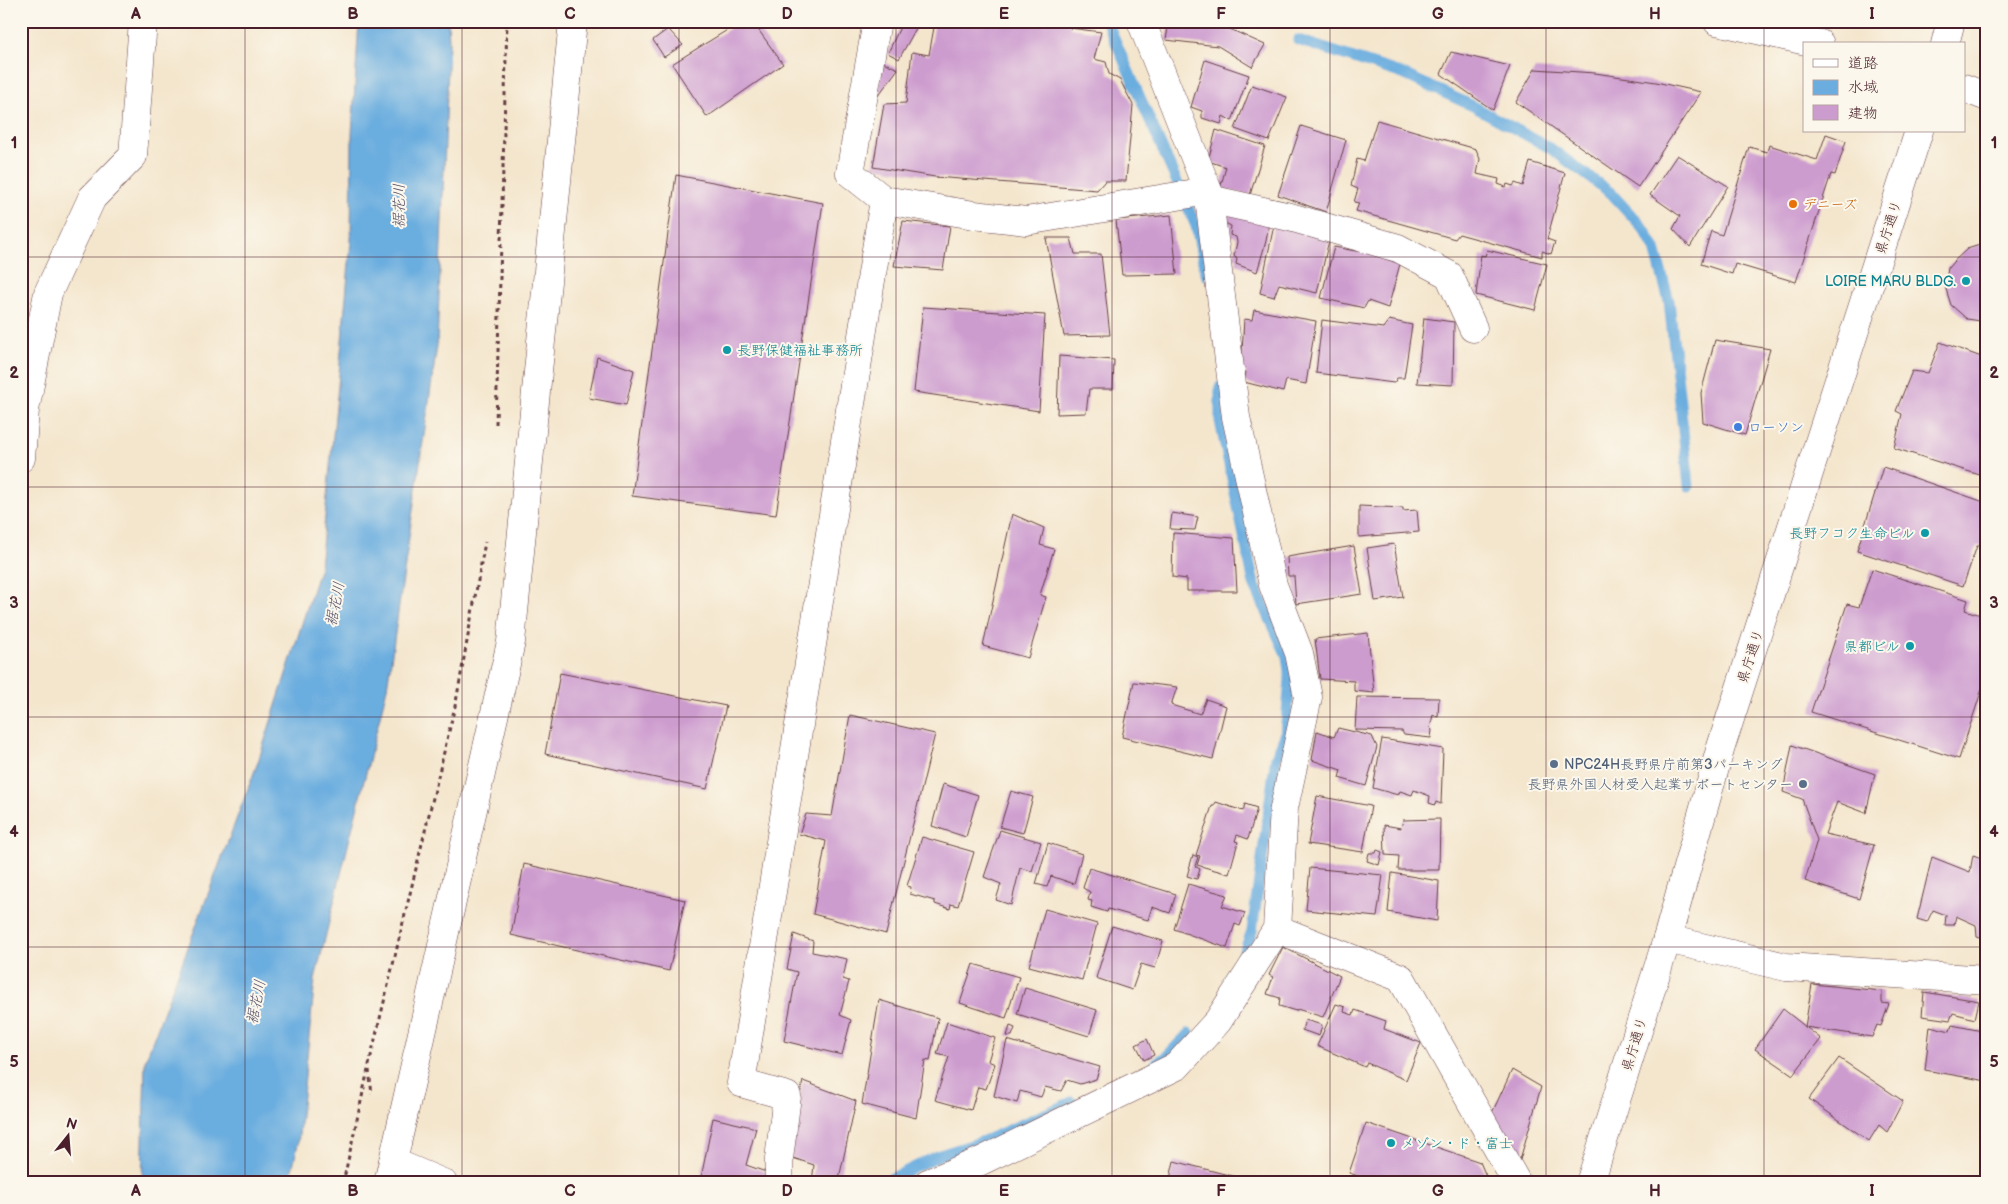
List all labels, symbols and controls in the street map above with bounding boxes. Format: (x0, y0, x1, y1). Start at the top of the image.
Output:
text: A (130, 5, 141, 24)
text: B (347, 5, 359, 24)
text: C (564, 5, 576, 24)
text: D (781, 5, 793, 24)
text: E (999, 5, 1009, 24)
text: F (1216, 5, 1226, 24)
text: G (1432, 5, 1444, 24)
text: H (1649, 5, 1661, 24)
text: I (1869, 5, 1875, 24)
legend (1803, 42, 1966, 132)
text: 道路 (1848, 54, 1878, 73)
text: 水域 (1848, 78, 1878, 97)
text: 建物 (1848, 104, 1878, 123)
text: 1 (11, 134, 17, 153)
text: 1 (1991, 134, 1997, 153)
water label: 裾花川 (390, 183, 409, 229)
place label: デニーズ (1803, 196, 1857, 213)
marker: デニーズ (1787, 198, 1799, 210)
street label: 県庁通り (1872, 198, 1905, 256)
place label: LOIRE MARU BLDG. (1825, 273, 1956, 290)
marker: LOIRE MARU BLDG. (1960, 275, 1972, 287)
place label: 長野保健福祉事務所 (737, 342, 863, 359)
marker: 長野保健福祉事務所 (721, 344, 733, 356)
text: 2 (9, 364, 19, 383)
text: 2 (1989, 364, 1999, 383)
place label: ローソン (1748, 419, 1804, 436)
marker: ローソン (1732, 421, 1744, 433)
place label: 長野フコク生命ビル (1789, 525, 1915, 542)
marker: 長野フコク生命ビル (1919, 527, 1931, 539)
water label: 裾花川 (322, 580, 349, 628)
text: 3 (9, 594, 19, 613)
text: 3 (1989, 594, 1999, 613)
street label: 県庁通り (1734, 627, 1767, 685)
place label: 県都ビル (1844, 638, 1900, 655)
marker: 県都ビル (1904, 640, 1916, 652)
place label: NPC24H長野県庁前第3パーキング (1564, 756, 1783, 773)
marker: NPC24H長野県庁前第3パーキング (1548, 758, 1560, 770)
place label: 長野県外国人材受入起業サポートセンター (1528, 776, 1793, 793)
marker: 長野県外国人材受入起業サポートセンター (1797, 778, 1809, 790)
text: 4 (9, 823, 19, 842)
text: 4 (1989, 823, 1999, 842)
water label: 裾花川 (243, 978, 270, 1026)
street label: 県庁通り (1618, 1015, 1651, 1073)
text: 5 (9, 1053, 19, 1072)
text: 5 (1989, 1053, 1999, 1072)
north arrow (42, 1112, 92, 1162)
text: N (64, 1114, 79, 1134)
place label: メゾン・ド・富士 (1401, 1135, 1513, 1152)
marker: メゾン・ド・富士 (1385, 1137, 1397, 1149)
text: A (130, 1182, 141, 1201)
text: B (347, 1182, 359, 1201)
text: C (564, 1182, 576, 1201)
text: D (781, 1182, 793, 1201)
text: E (999, 1182, 1009, 1201)
text: F (1216, 1182, 1226, 1201)
text: G (1432, 1182, 1444, 1201)
text: H (1649, 1182, 1661, 1201)
text: I (1869, 1182, 1875, 1201)

